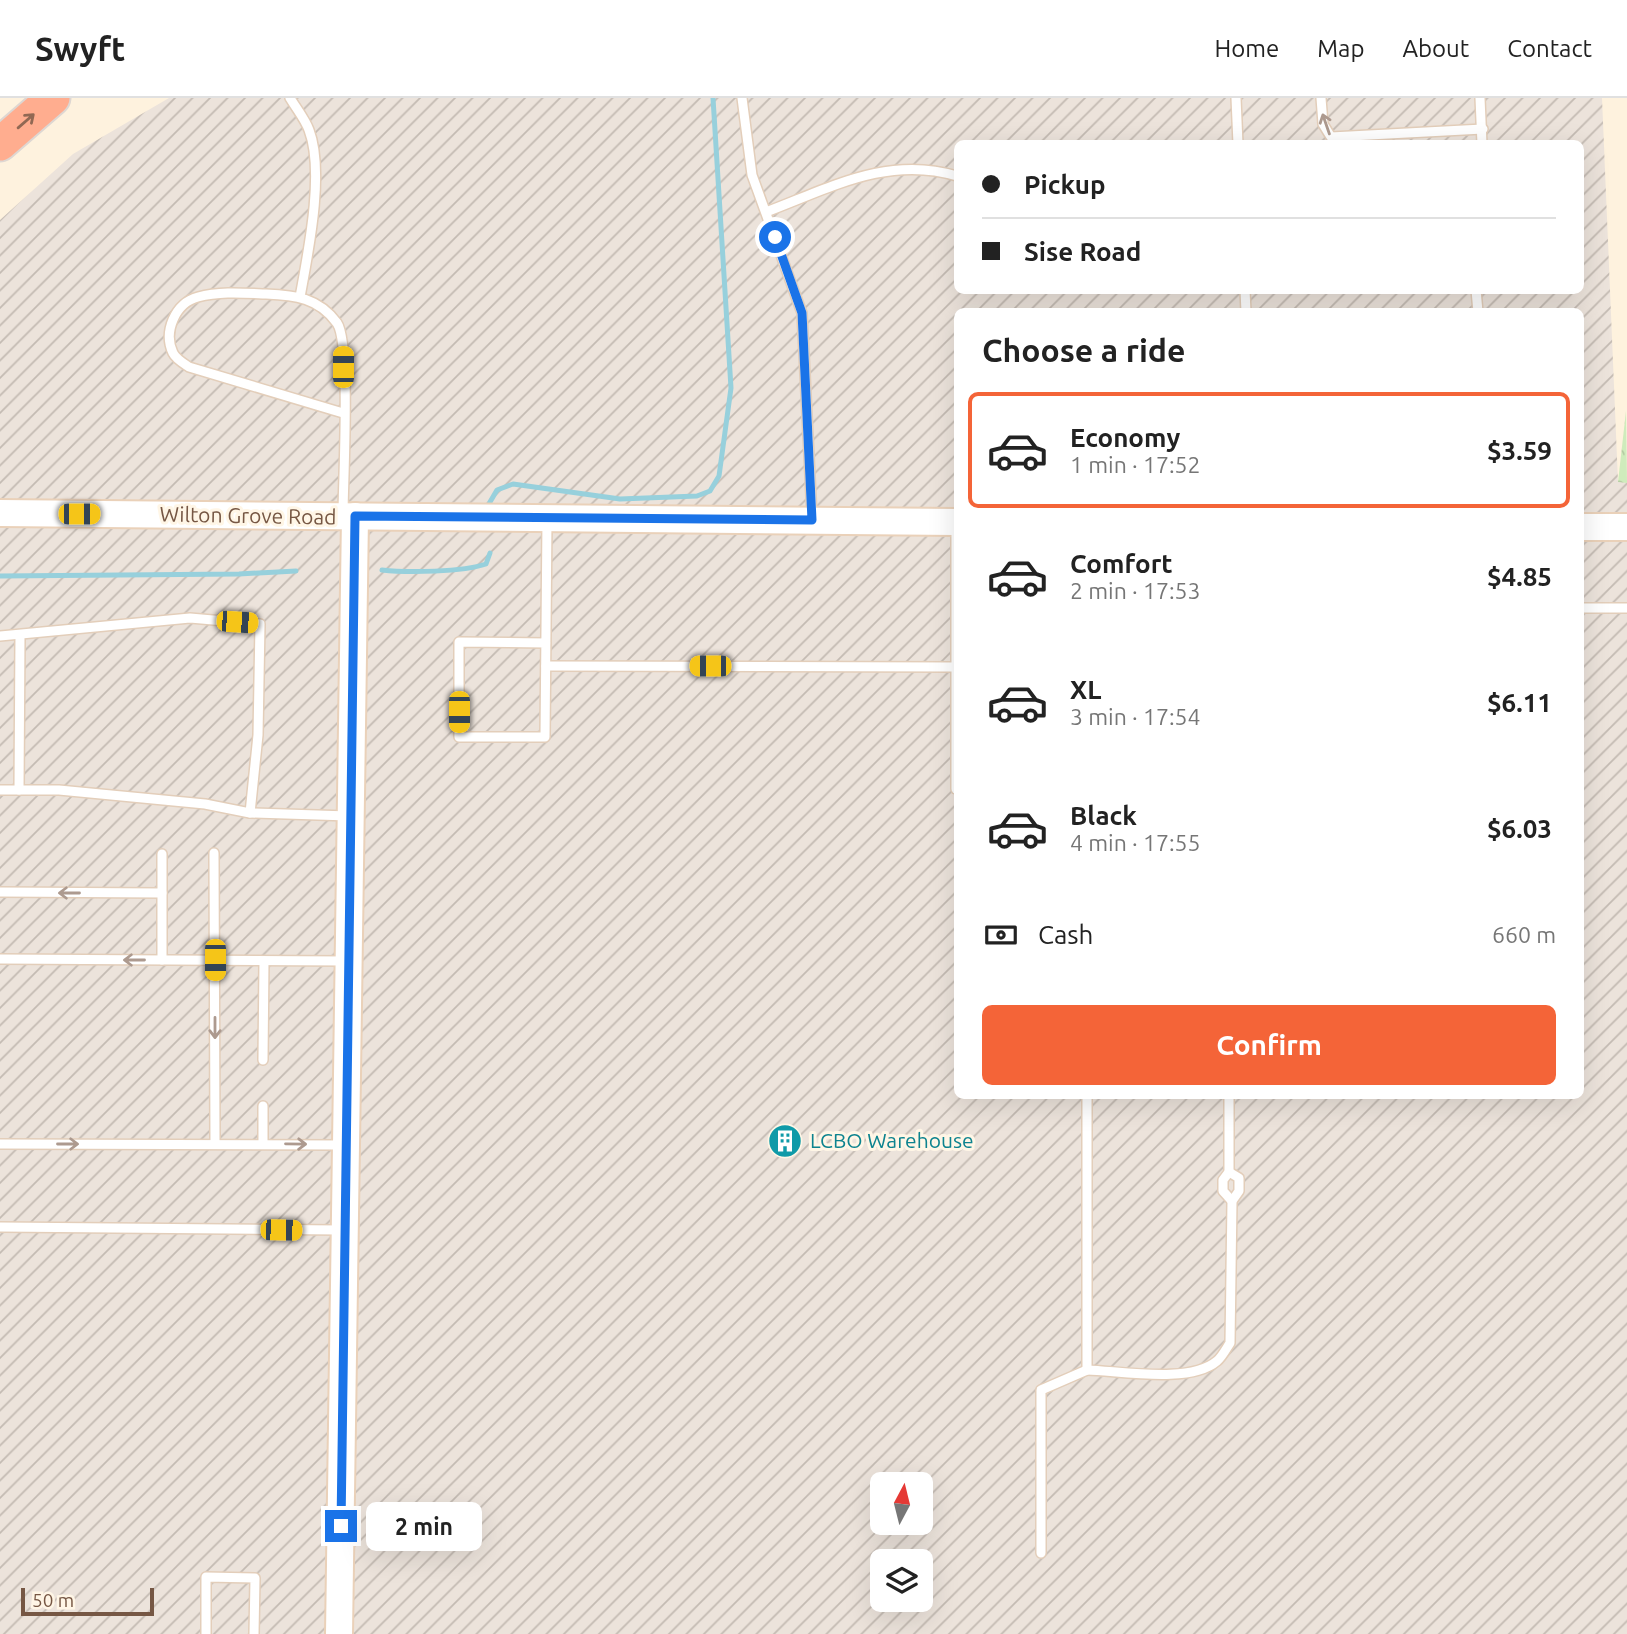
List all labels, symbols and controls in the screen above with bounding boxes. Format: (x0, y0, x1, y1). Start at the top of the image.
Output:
text: Swyft (35, 30, 125, 67)
text: Home (1214, 35, 1279, 62)
text: Map (1317, 35, 1364, 62)
text: About (1402, 35, 1469, 62)
text: Contact (1507, 35, 1592, 62)
one-way arrow (17, 113, 35, 129)
one-way arrow (1319, 114, 1331, 135)
text: Pickup (1024, 170, 1106, 199)
route start (759, 221, 791, 253)
text: Sise Road (1024, 237, 1141, 266)
text: Choose a ride (982, 332, 1185, 368)
car (333, 346, 354, 388)
icon: car (986, 419, 1049, 482)
text: Economy (1070, 423, 1180, 452)
text: $3.59 (1487, 436, 1552, 465)
text: 1 min · 17:52 (1070, 452, 1201, 477)
street label: Wilton Grove Road (159, 501, 337, 529)
car (59, 504, 101, 525)
icon: car (986, 545, 1049, 608)
text: Comfort (1070, 549, 1173, 578)
text: $4.85 (1487, 562, 1552, 591)
text: 2 min · 17:53 (1070, 578, 1201, 603)
car (216, 610, 259, 634)
car (690, 656, 732, 677)
icon: car (986, 671, 1049, 734)
text: XL (1070, 675, 1101, 704)
text: $6.11 (1487, 688, 1552, 717)
car (449, 691, 470, 733)
text: 3 min · 17:54 (1070, 704, 1201, 729)
icon: car (986, 797, 1049, 860)
text: Black (1070, 801, 1137, 830)
text: $6.03 (1487, 814, 1552, 843)
text: 4 min · 17:55 (1070, 830, 1201, 855)
one-way arrow (58, 886, 81, 900)
icon: cash (982, 916, 1020, 954)
text: Cash (1038, 920, 1093, 949)
text: 660 m (1492, 922, 1556, 947)
car (205, 939, 226, 981)
one-way arrow (122, 953, 145, 966)
button: Confirm (982, 1005, 1556, 1085)
one-way arrow (208, 1017, 222, 1040)
building icon: LCBO Warehouse (766, 1122, 804, 1160)
place label: LCBO Warehouse (810, 1128, 974, 1152)
one-way arrow (56, 1137, 79, 1150)
one-way arrow (284, 1137, 307, 1151)
car (260, 1219, 303, 1241)
north arrow (870, 1472, 933, 1535)
map controls (870, 1472, 933, 1612)
callout: 2 min (366, 1502, 481, 1550)
route end (325, 1510, 357, 1542)
text: 2 min (395, 1514, 453, 1539)
button: layers (870, 1549, 933, 1612)
scale bar (21, 1585, 154, 1617)
text: 50 m (32, 1589, 74, 1611)

